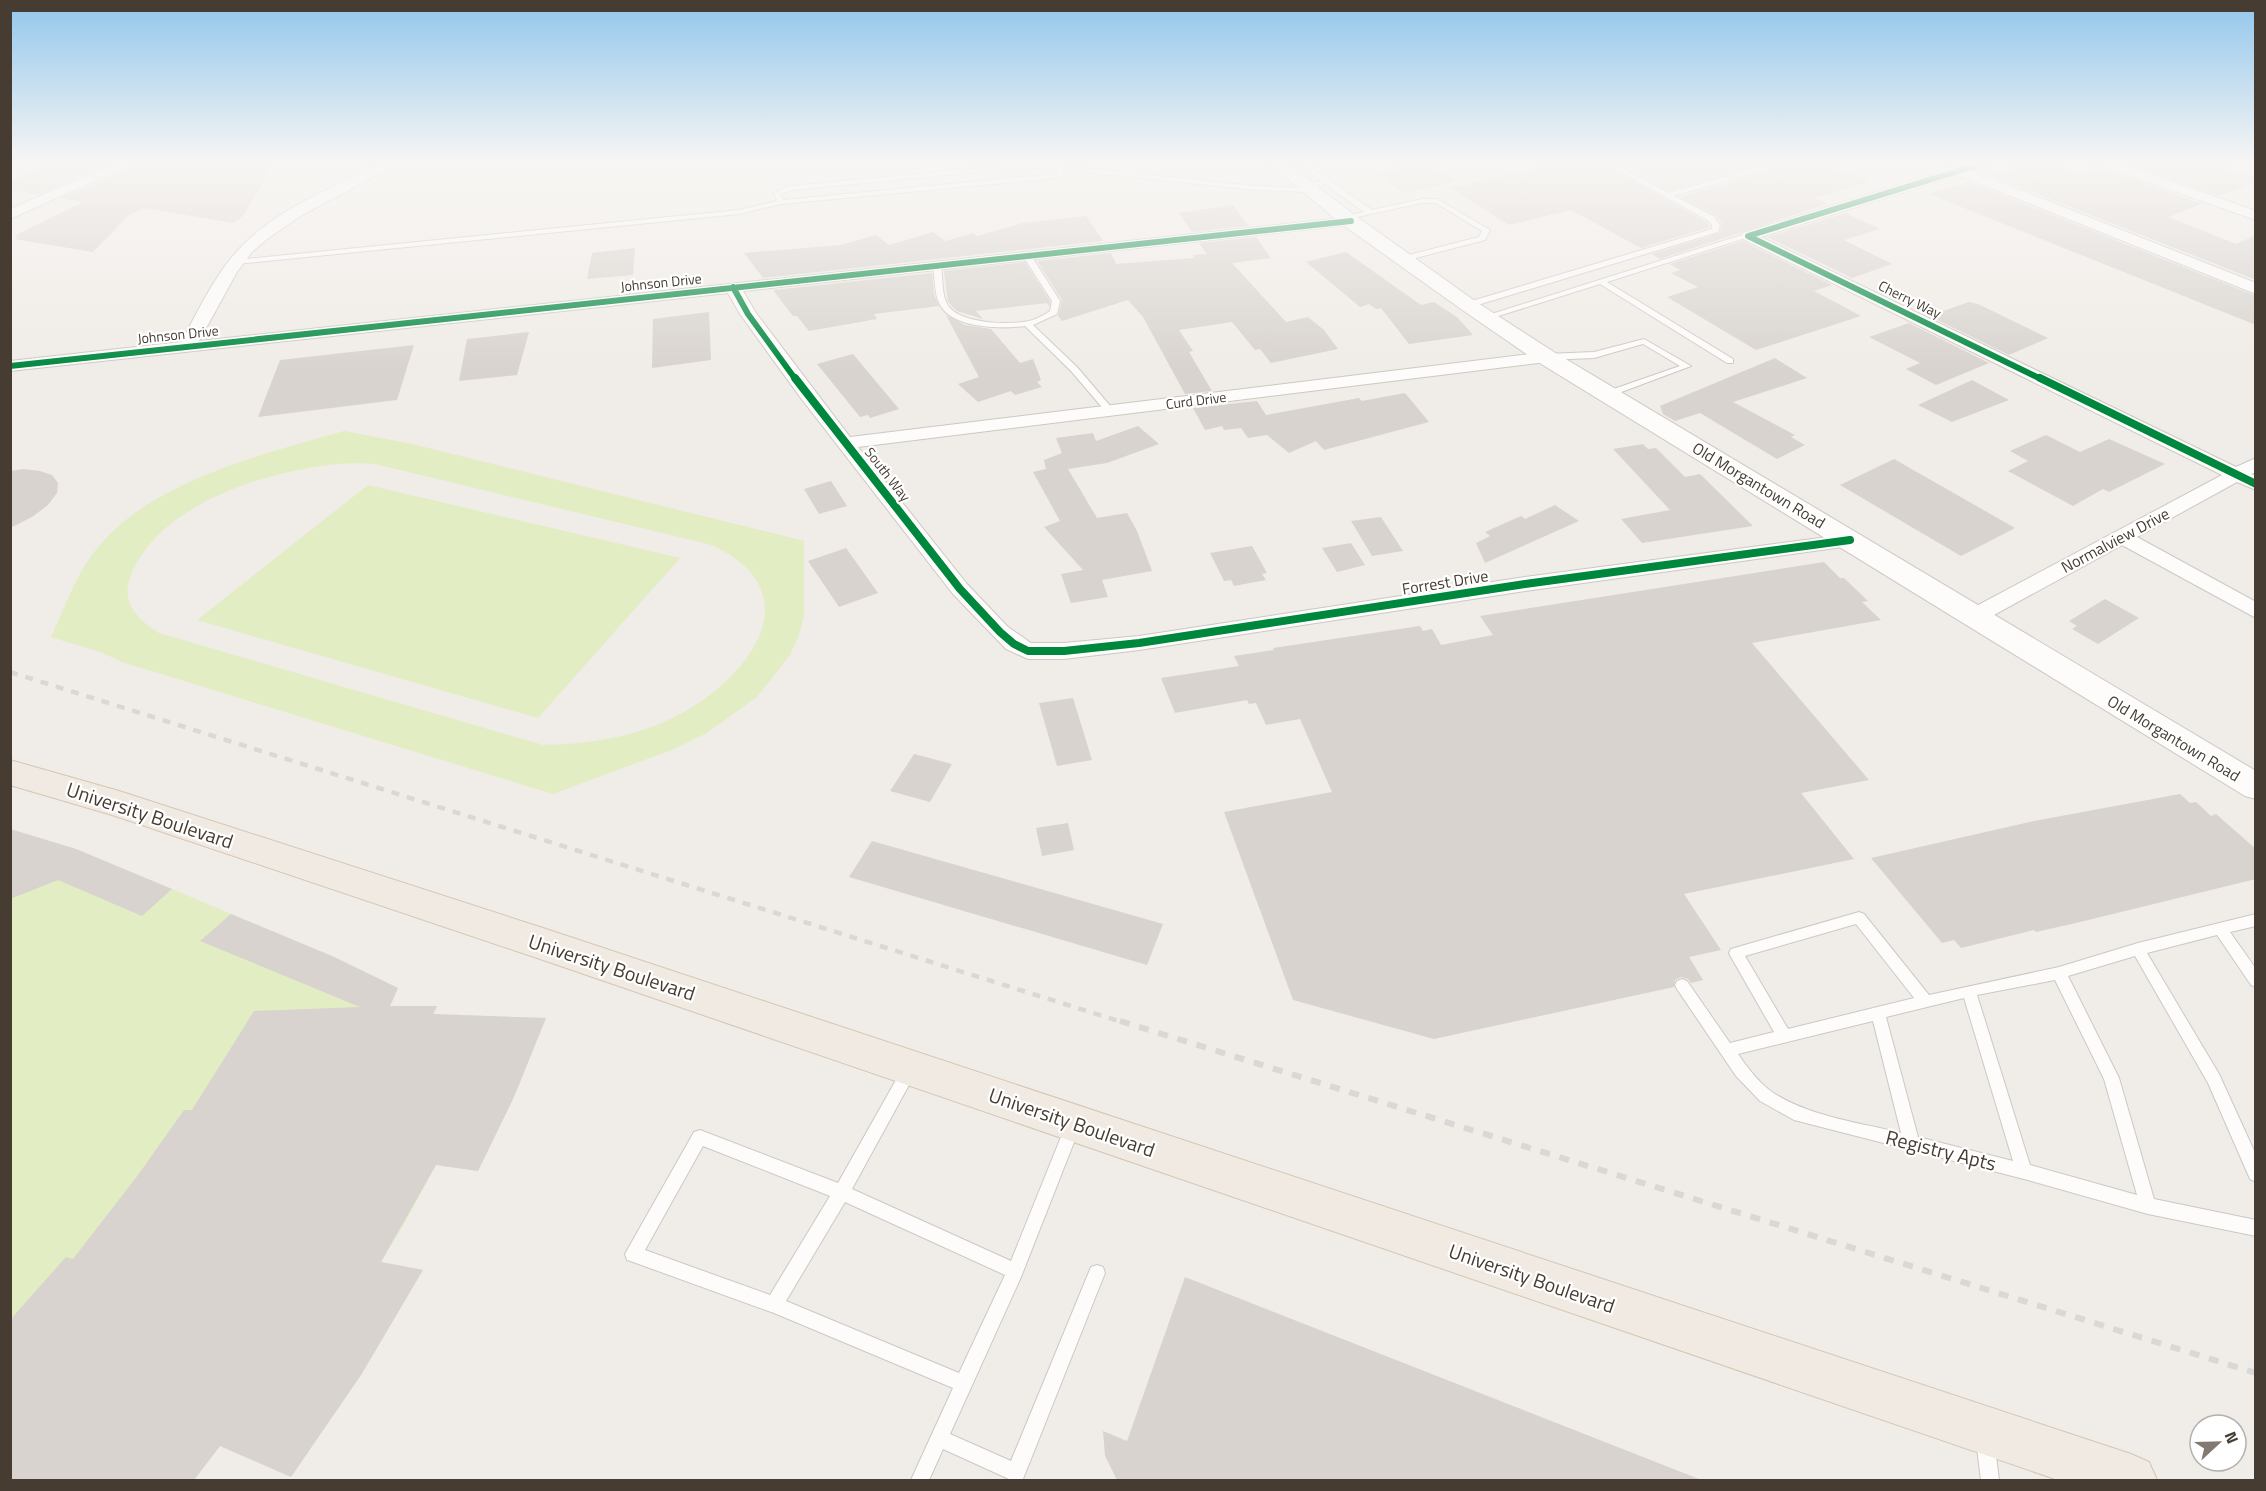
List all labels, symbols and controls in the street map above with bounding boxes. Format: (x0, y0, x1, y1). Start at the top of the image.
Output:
street label: Johnson Drive (619, 267, 703, 297)
street label: Cherry Way (1875, 275, 1945, 323)
street label: Johnson Drive (136, 319, 220, 349)
street label: Curd Drive (1165, 386, 1227, 414)
street label: Old Morgantown Road (1688, 436, 1830, 534)
street label: South Way (860, 442, 916, 506)
street label: Normalview Drive (2057, 501, 2173, 579)
street label: Forrest Drive (1400, 563, 1490, 601)
street label: Old Morgantown Road (2103, 689, 2245, 787)
street label: University Boulevard (62, 773, 238, 857)
street label: University Boulevard (524, 925, 700, 1009)
street label: University Boulevard (985, 1079, 1159, 1165)
street label: Registry Apts (1882, 1121, 2000, 1179)
street label: University Boulevard (1445, 1235, 1619, 1321)
north arrow (2188, 1413, 2248, 1473)
text: N (2219, 1428, 2245, 1447)

